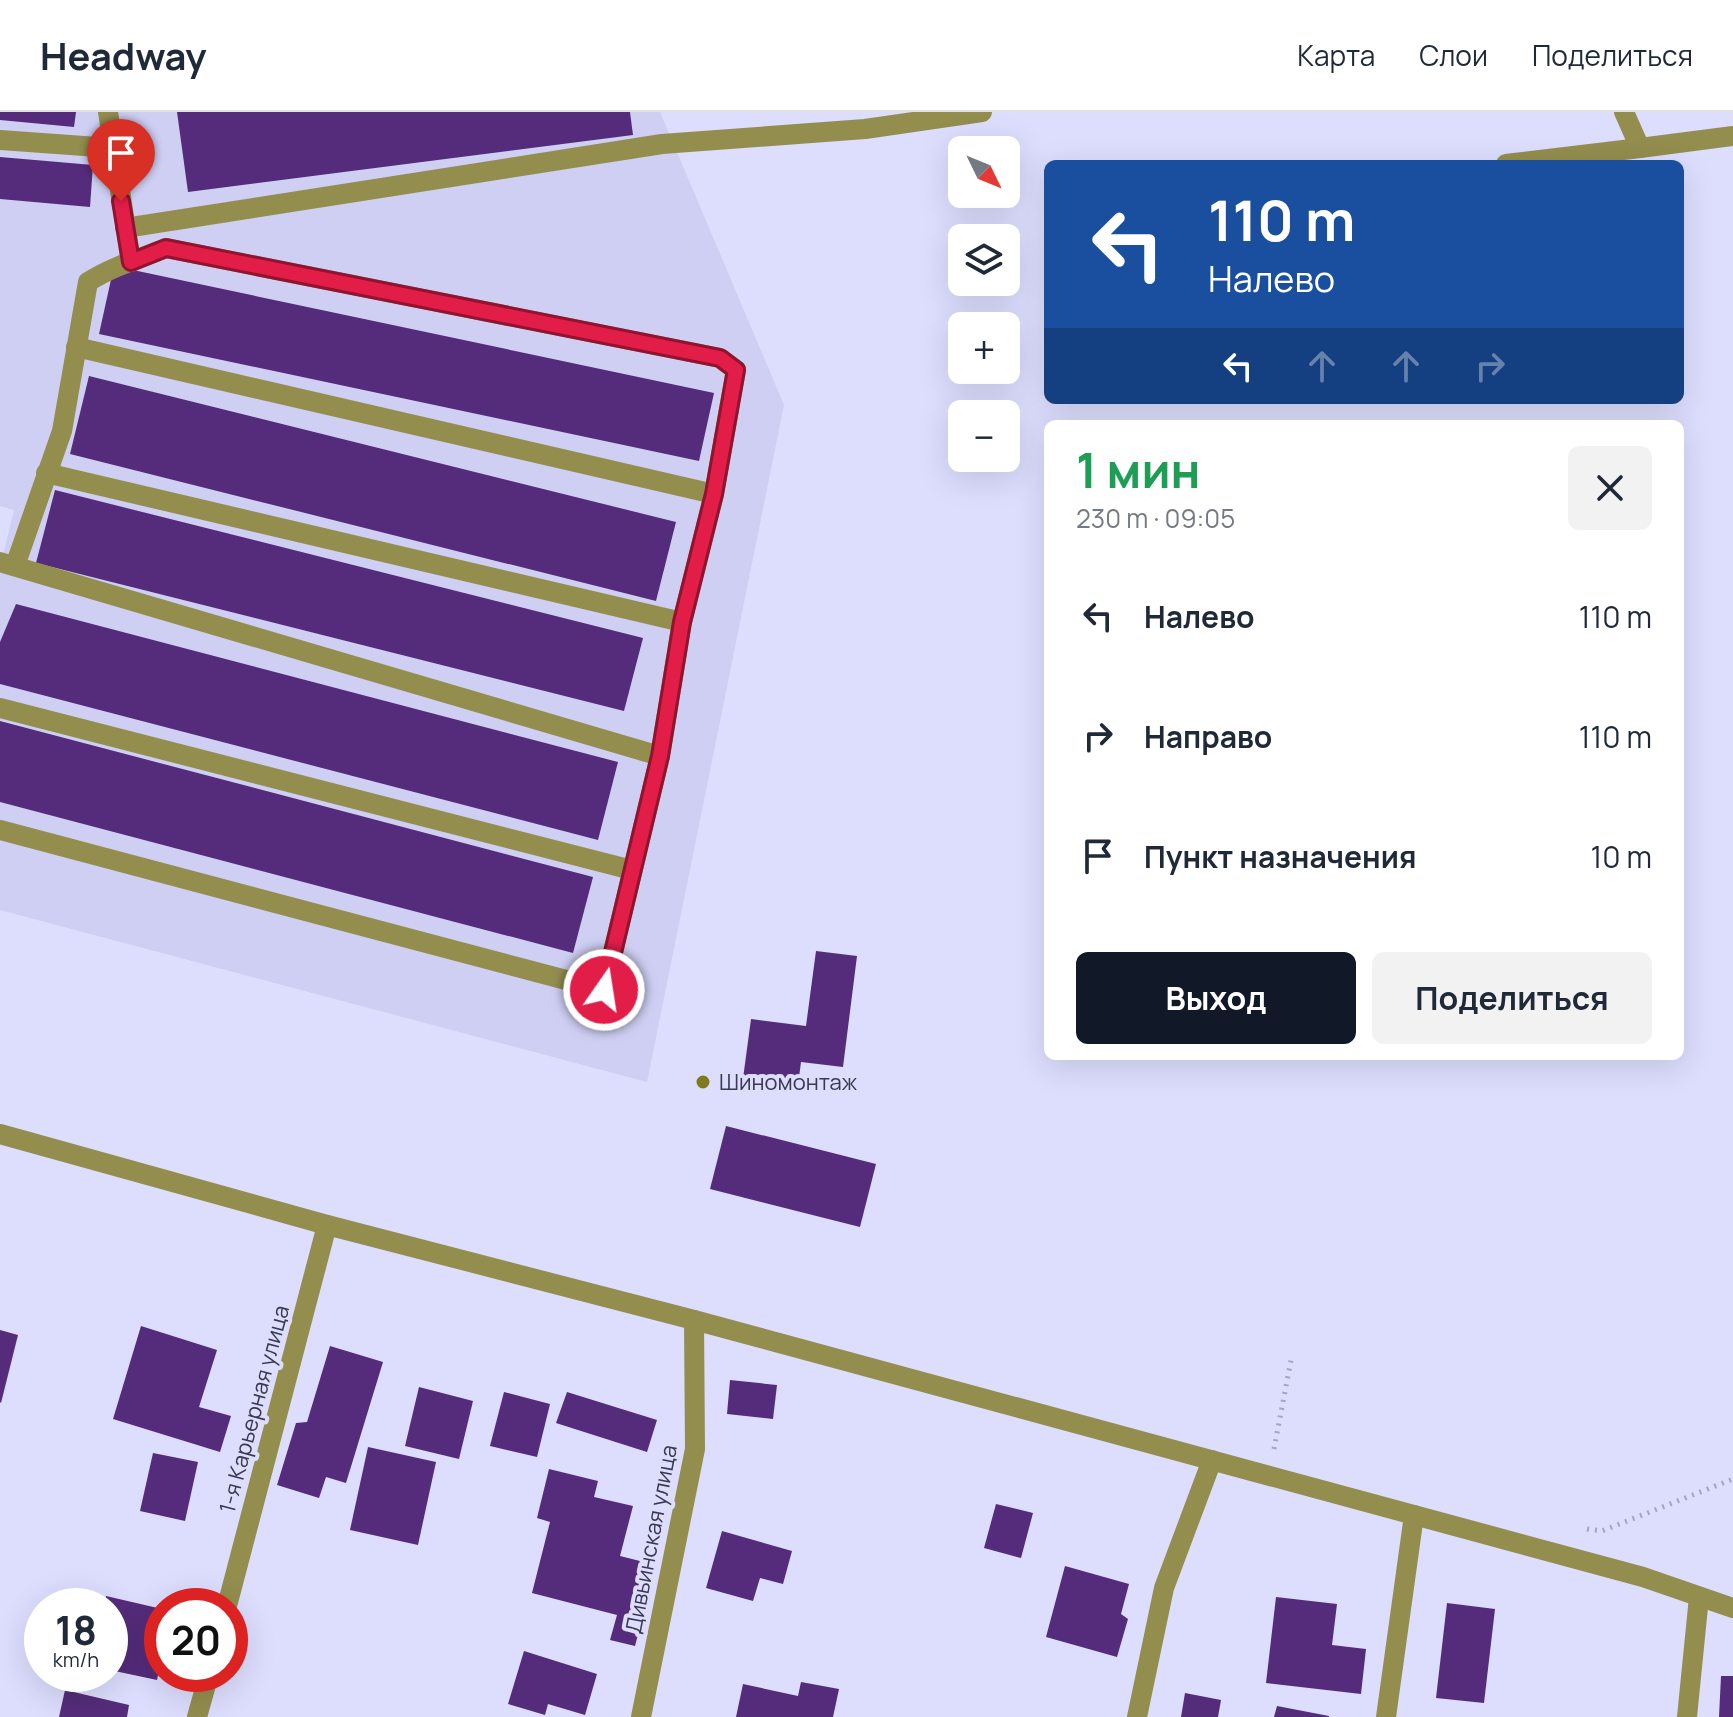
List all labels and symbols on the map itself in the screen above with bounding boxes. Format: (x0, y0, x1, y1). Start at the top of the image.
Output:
pin (87, 119, 155, 201)
north arrow (948, 136, 1020, 208)
position arrow (562, 948, 646, 1032)
place label: Шиномонтаж (719, 1067, 858, 1097)
marker: Шиномонтаж (694, 1073, 712, 1091)
street label: 1-я Карьерная улица (212, 1302, 296, 1516)
street label: Дивьинская улица (618, 1442, 684, 1636)
speed limit sign: 20 (144, 1588, 248, 1692)

